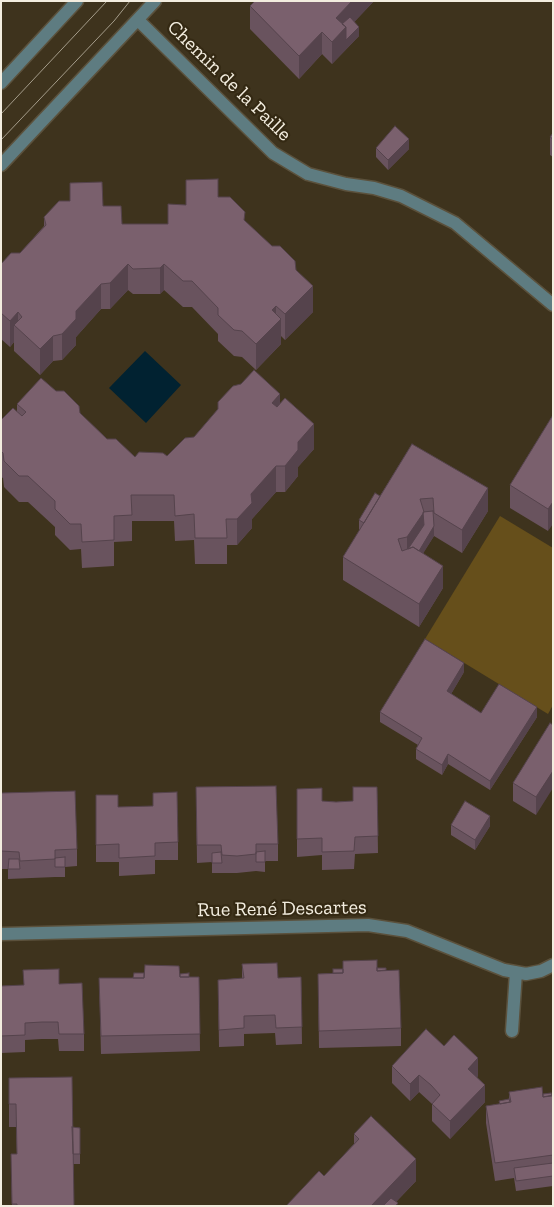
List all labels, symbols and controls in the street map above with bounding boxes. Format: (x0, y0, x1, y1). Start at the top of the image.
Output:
street label: Chemin de la Paille (162, 16, 296, 146)
street label: Rue René Descartes (197, 896, 367, 922)

